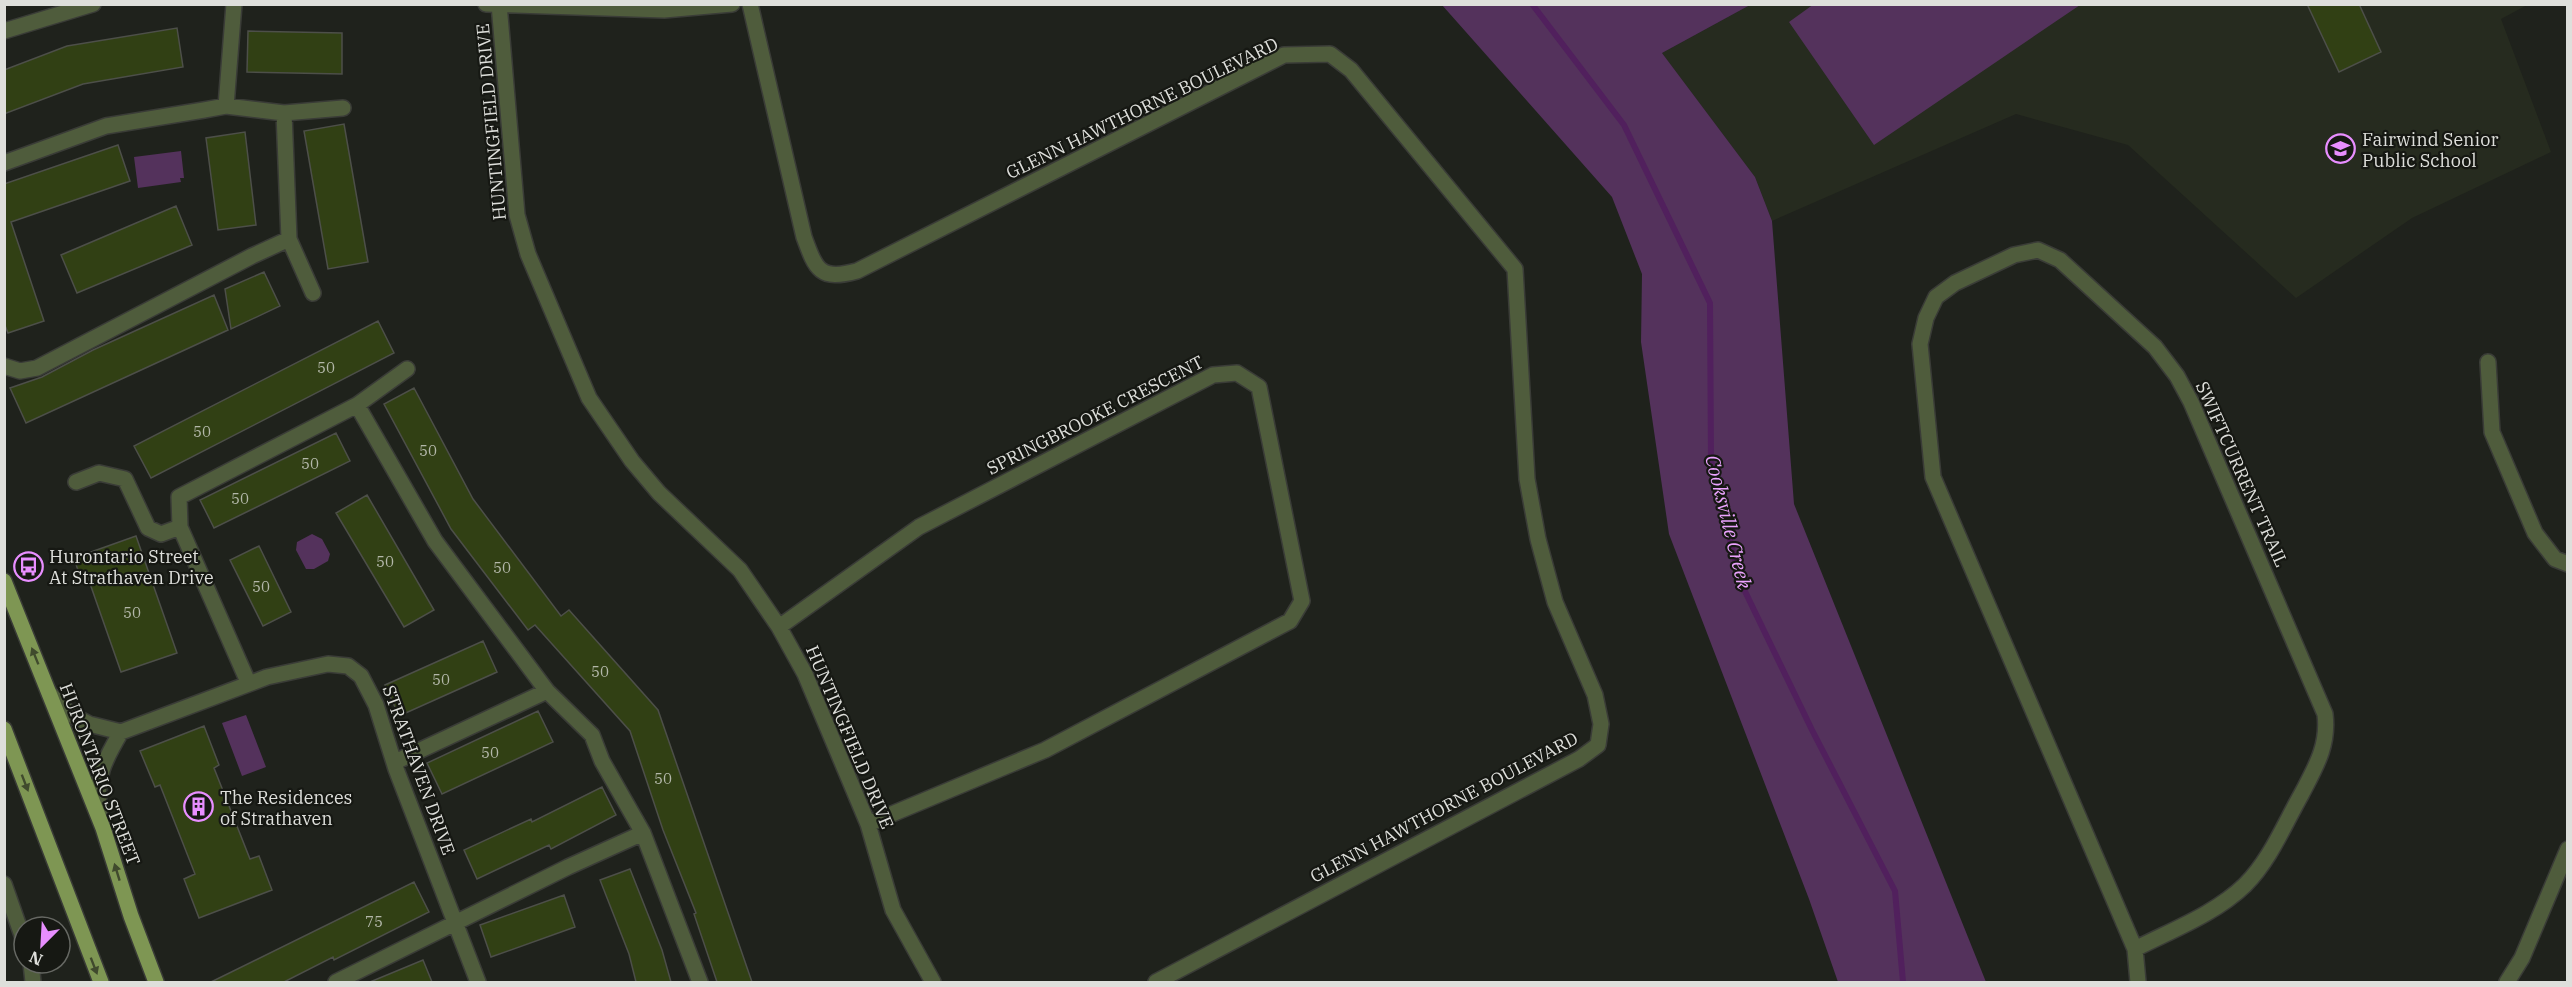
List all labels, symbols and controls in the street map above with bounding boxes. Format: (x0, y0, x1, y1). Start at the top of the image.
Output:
street label: HUNTINGFIELD DRIVE (471, 23, 511, 221)
street label: GLENN HAWTHORNE BOULEVARD (1002, 32, 1282, 184)
place label: Fairwind Senior Public School (2362, 128, 2498, 172)
school or university icon: Fairwind Senior Public School (2325, 133, 2357, 165)
street label: SPRINGBROOKE CRESCENT (983, 350, 1208, 480)
house number: 50 (317, 358, 335, 377)
street label: SWIFTCURRENT TRAIL (2191, 378, 2293, 570)
house number: 50 (193, 422, 211, 441)
house number: 50 (419, 441, 437, 460)
water label: Cooksville Creek (1699, 452, 1759, 592)
house number: 50 (301, 454, 319, 473)
house number: 50 (231, 489, 249, 508)
place label: Hurontario Street At Strathaven Drive (49, 545, 214, 589)
bus stop icon: Hurontario Street At Strathaven Drive (12, 550, 44, 582)
house number: 50 (376, 552, 394, 571)
house number: 50 (493, 558, 511, 577)
house number: 50 (252, 577, 270, 596)
house number: 50 (123, 603, 141, 622)
street label: HUNTINGFIELD DRIVE (801, 642, 899, 832)
one-way arrow (29, 647, 39, 665)
house number: 50 (591, 662, 609, 681)
house number: 50 (432, 670, 450, 689)
street label: HURONTARIO STREET (55, 679, 146, 869)
street label: STRATHAVEN DRIVE (378, 682, 460, 858)
street label: GLENN HAWTHORNE BOULEVARD (1306, 726, 1582, 888)
house number: 50 (481, 743, 499, 762)
house number: 50 (654, 769, 672, 788)
one-way arrow (21, 774, 31, 792)
place label: The Residences of Strathaven (220, 786, 352, 830)
building icon: The Residences of Strathaven (183, 791, 215, 823)
one-way arrow (112, 863, 121, 881)
house number: 75 (365, 912, 383, 931)
north arrow (12, 915, 72, 975)
text: N (26, 947, 46, 970)
one-way arrow (90, 957, 100, 975)

